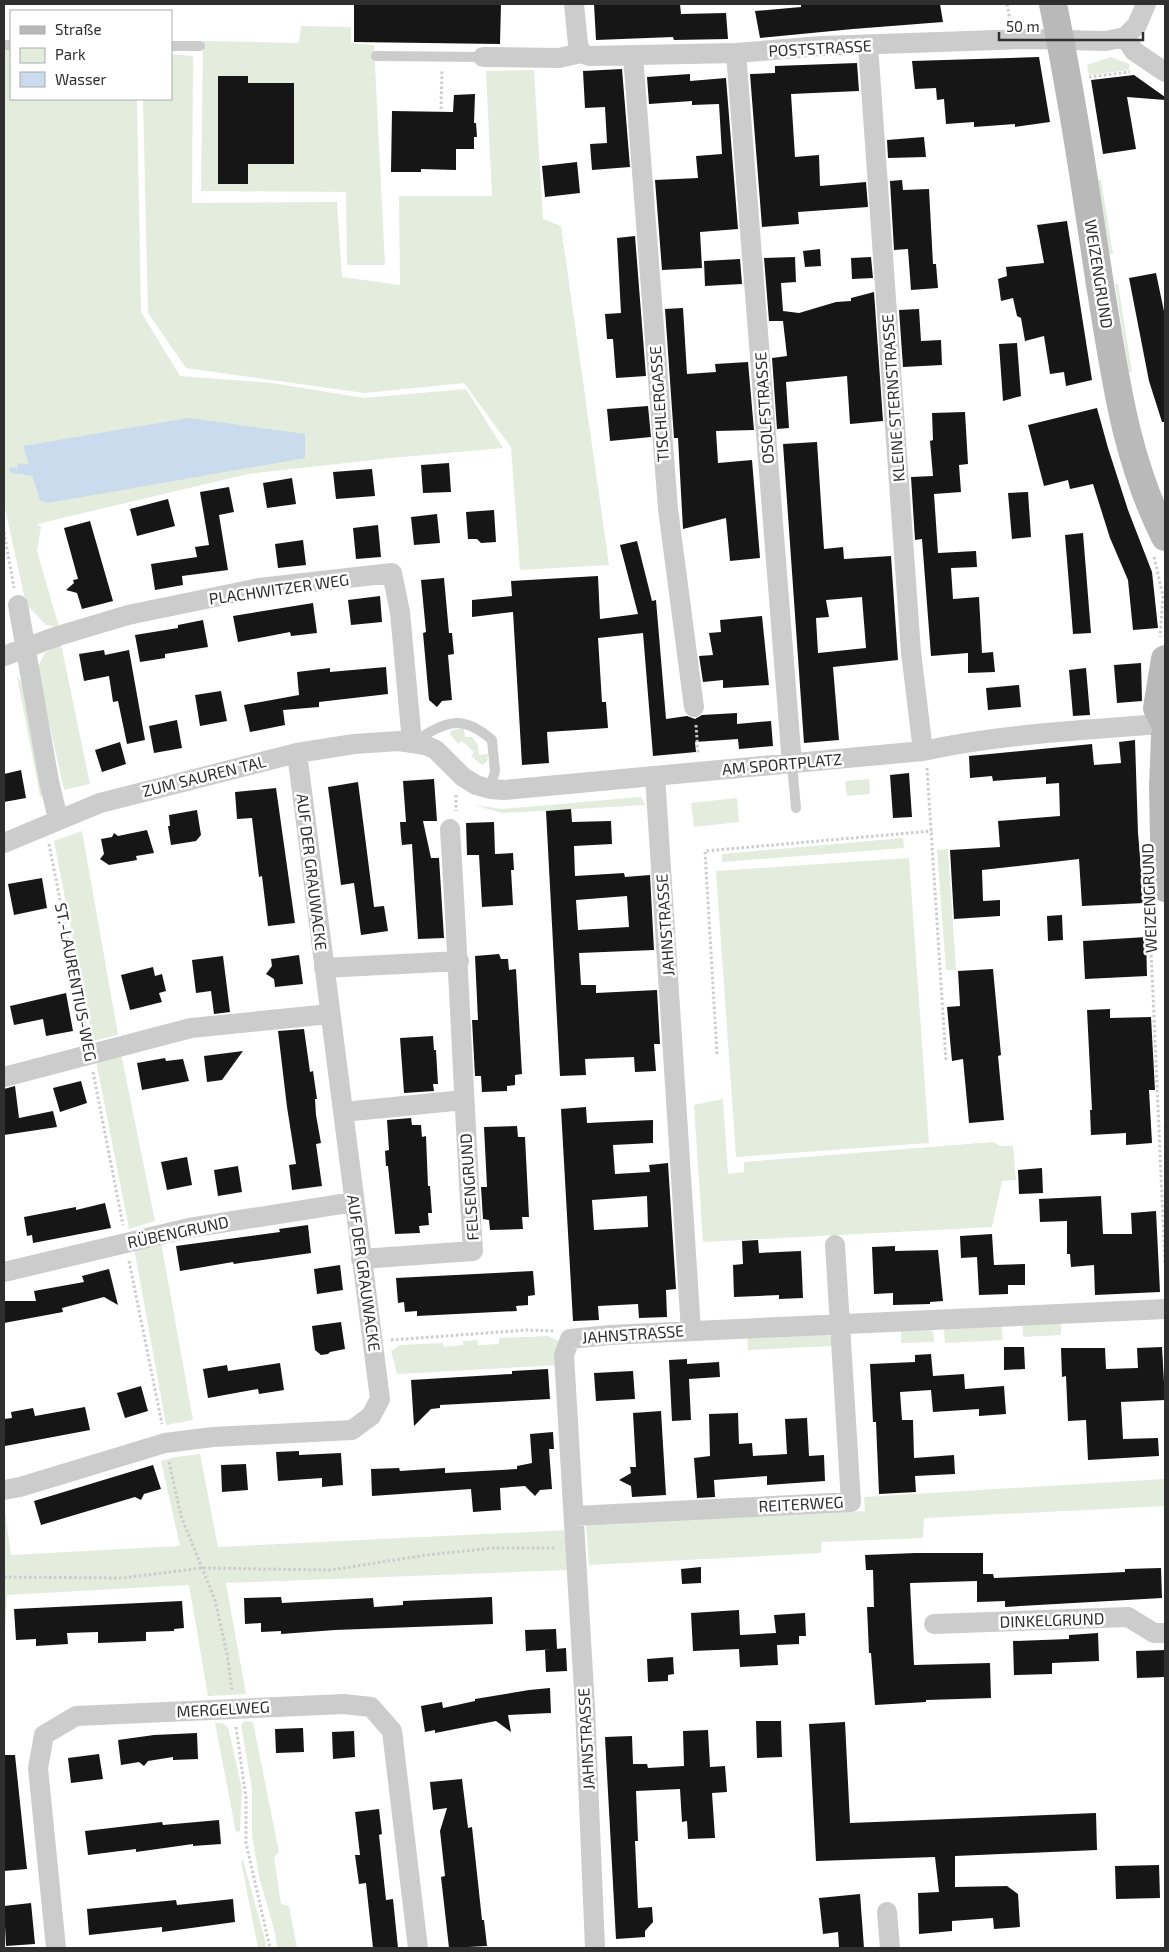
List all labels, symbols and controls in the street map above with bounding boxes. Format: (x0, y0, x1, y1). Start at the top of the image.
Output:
legend (10, 10, 172, 100)
scale bar (999, 10, 1143, 42)
text: 50 m (1006, 17, 1040, 35)
text: Straße (55, 20, 101, 38)
street label: POSTSTRASSE (768, 35, 872, 60)
text: Park (55, 45, 86, 63)
text: Wasser (55, 70, 107, 88)
street label: WEIZENGRUND (1081, 218, 1117, 330)
street label: KLEINE STERNSTRASSE (877, 314, 908, 483)
street label: TISCHLERGASSE (645, 345, 672, 463)
street label: OSOLFSTRASSE (750, 351, 777, 465)
street label: PLACHWITZER WEG (208, 569, 350, 608)
street label: AM SPORTPLATZ (721, 749, 843, 778)
street label: ZUM SAUREN TAL (140, 751, 268, 800)
street label: AUF DER GRAUWACKE (293, 792, 332, 952)
street label: WEIZENGRUND (1137, 843, 1160, 953)
street label: JAHNSTRASSE (651, 873, 678, 977)
street label: ST.-LAURENTIUS-WEG (52, 901, 101, 1063)
street label: FELSENGRUND (455, 1133, 482, 1241)
street label: AUF DER GRAUWACKE (344, 1193, 385, 1353)
street label: RÜBENGRUND (125, 1211, 230, 1252)
street label: JAHNSTRASSE (581, 1320, 685, 1347)
street label: REITERWEG (758, 1492, 844, 1515)
street label: DINKELGRUND (999, 1608, 1105, 1631)
street label: JAHNSTRASSE (573, 1687, 598, 1791)
street label: MERGELWEG (176, 1697, 270, 1720)

